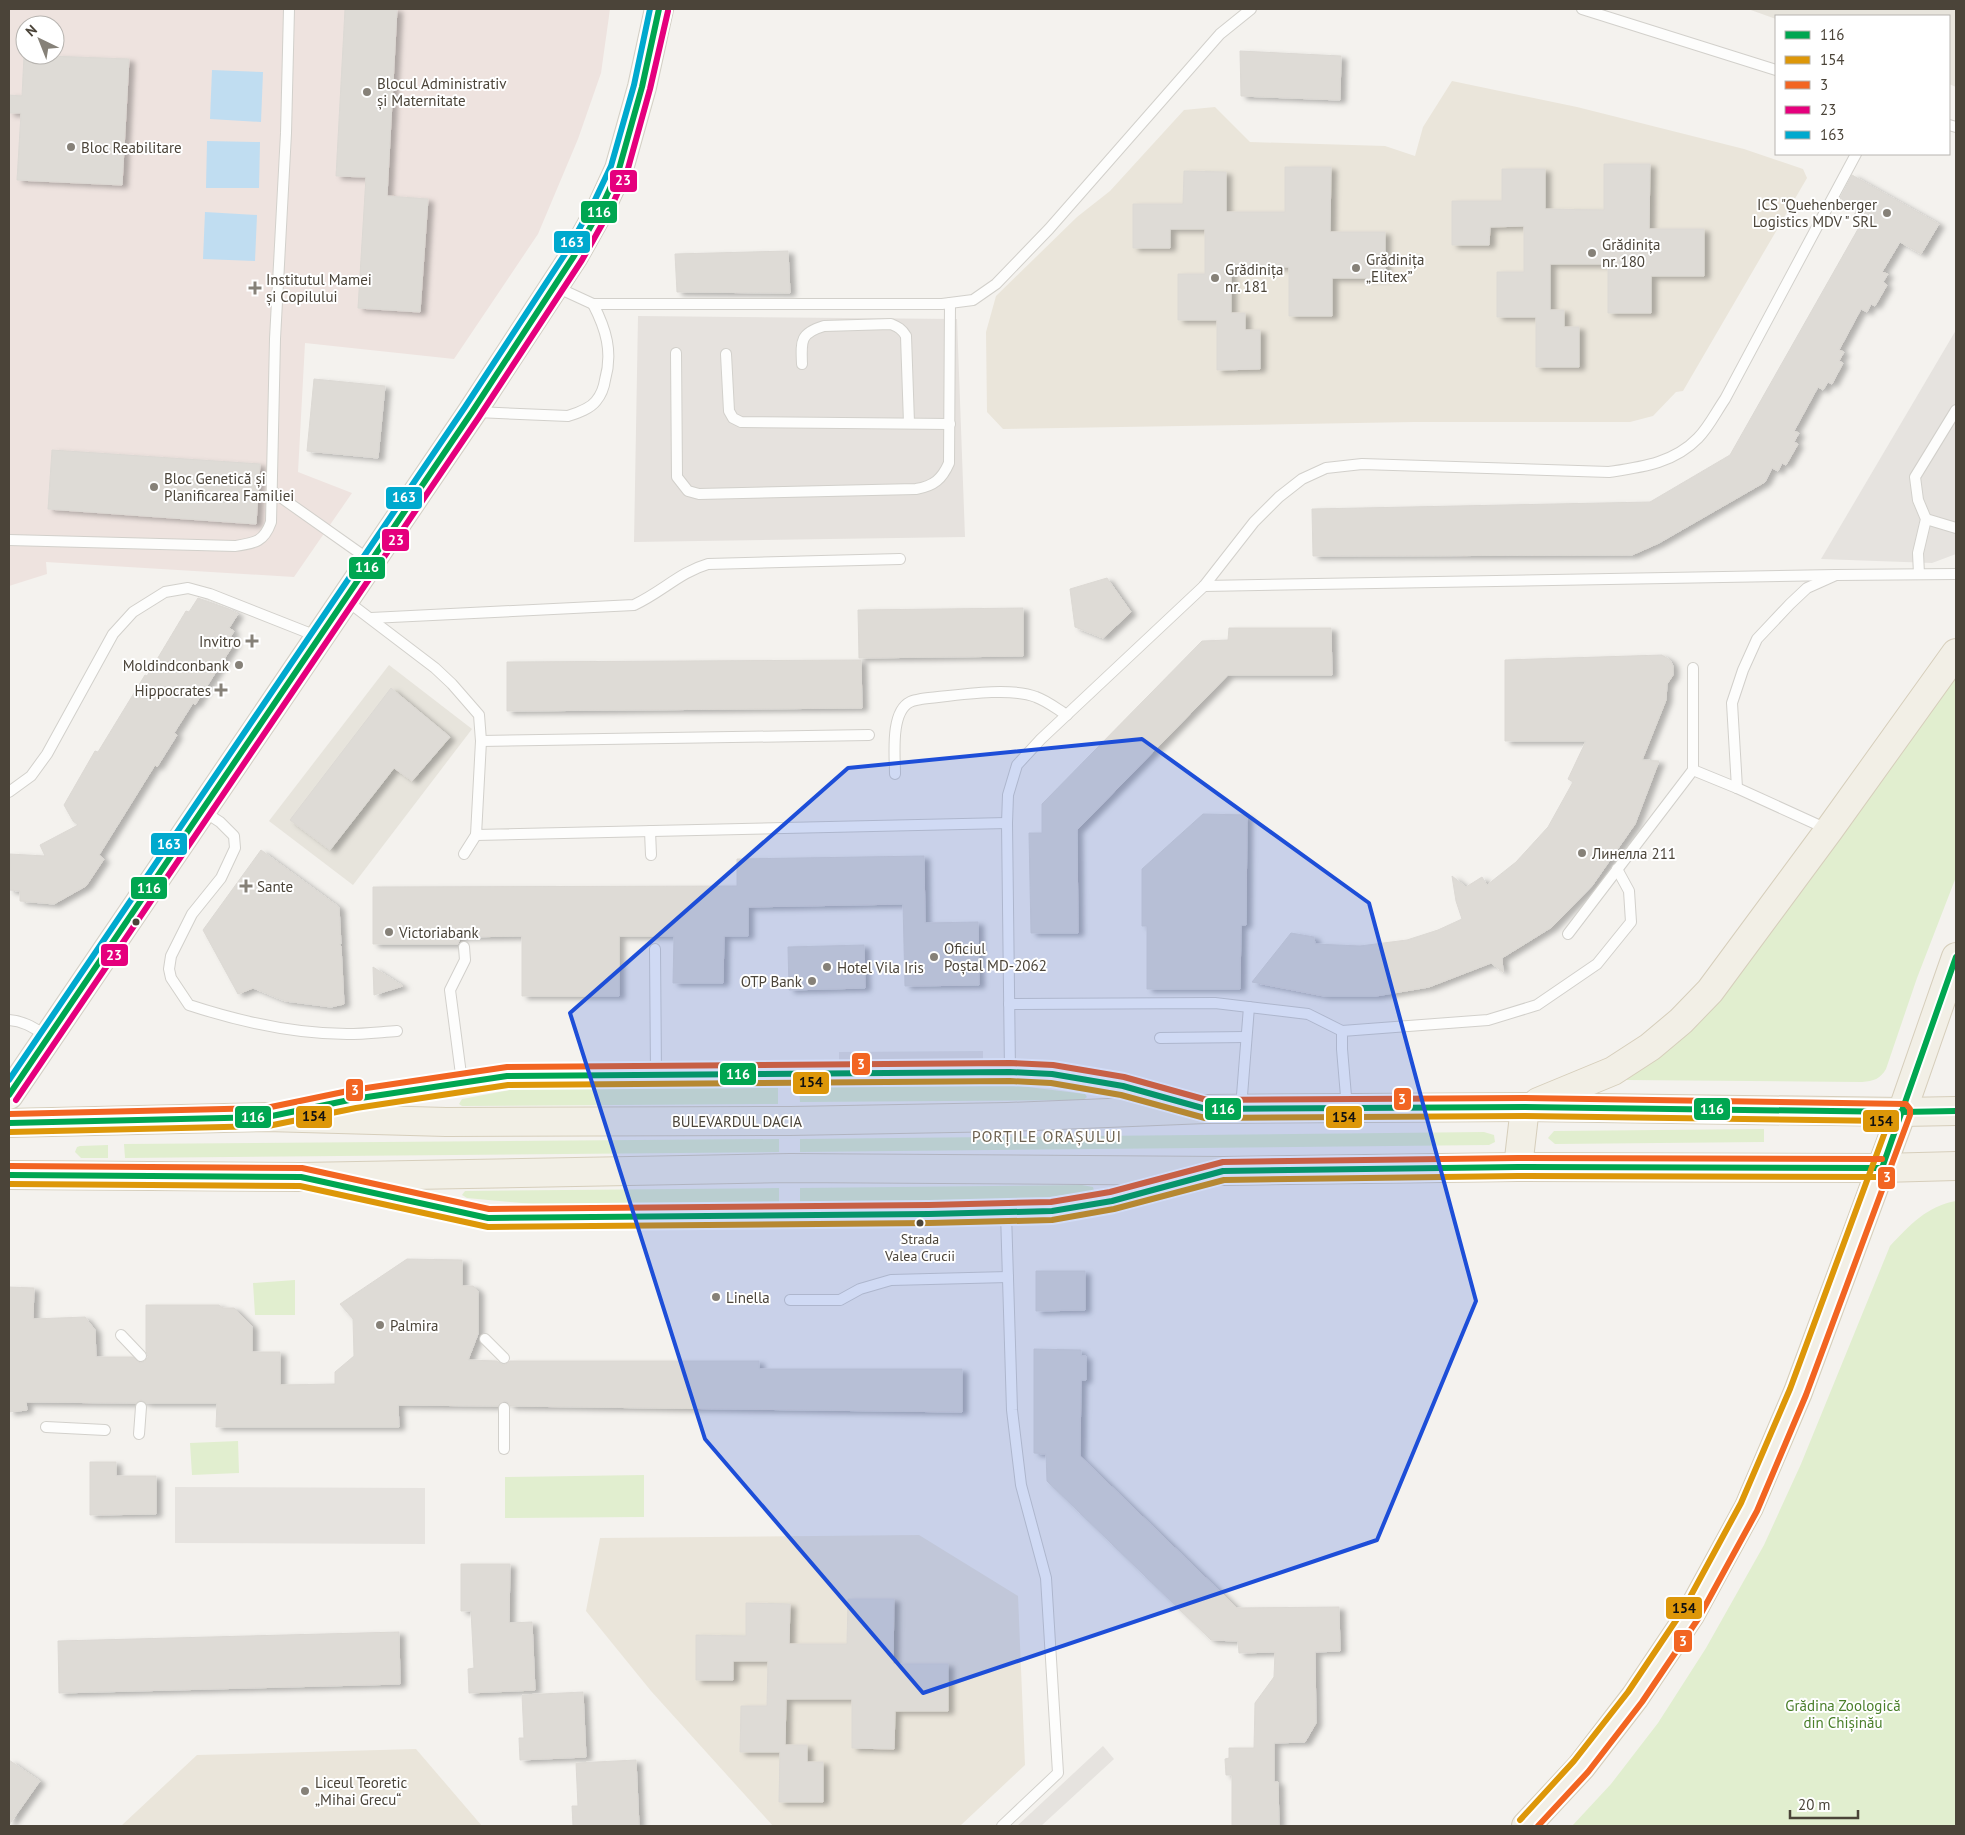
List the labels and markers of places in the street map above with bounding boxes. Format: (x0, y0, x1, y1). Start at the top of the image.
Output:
place label: Blocul Administrativ și Maternitate (377, 74, 507, 110)
marker: Blocul Administrativ și Maternitate (361, 86, 373, 98)
place label: Bloc Reabilitare (81, 138, 182, 157)
marker: Bloc Reabilitare (65, 141, 77, 153)
place label: ICS "Quehenberger Logistics MDV " SRL (1753, 195, 1877, 231)
marker: ICS "Quehenberger Logistics MDV " SRL (1881, 207, 1893, 219)
place label: Grădinița nr. 180 (1602, 235, 1661, 271)
marker: Grădinița nr. 180 (1586, 247, 1598, 259)
place label: Grădinița „Elitex” (1366, 250, 1425, 286)
place label: Grădinița nr. 181 (1225, 260, 1284, 296)
marker: Grădinița „Elitex” (1350, 262, 1362, 274)
place label: Institutul Mamei și Copilului (266, 270, 372, 306)
marker: Grădinița nr. 181 (1209, 272, 1221, 284)
marker: Institutul Mamei și Copilului (248, 281, 262, 295)
place label: Bloc Genetică și Planificarea Familiei (164, 469, 294, 505)
marker: Bloc Genetică și Planificarea Familiei (148, 481, 160, 493)
place label: Invitro (199, 632, 241, 651)
marker: Invitro (245, 634, 259, 648)
place label: Moldindconbank (123, 656, 230, 675)
marker: Moldindconbank (233, 659, 245, 671)
place label: Hippocrates (134, 681, 211, 700)
marker: Hippocrates (215, 684, 227, 696)
place label: Линелла 211 (1591, 844, 1676, 863)
marker: Линелла 211 (1576, 847, 1588, 859)
place label: Sante (257, 877, 293, 896)
marker: Sante (239, 879, 253, 893)
unlabelled marker (131, 917, 141, 927)
place label: Victoriabank (398, 923, 480, 942)
marker: Victoriabank (383, 926, 395, 938)
place label: Oficiul Poștal MD-2062 (944, 939, 1047, 975)
marker: Oficiul Poștal MD-2062 (928, 951, 940, 963)
place label: Hotel Vila Iris (837, 958, 924, 977)
marker: Hotel Vila Iris (821, 961, 833, 973)
place label: OTP Bank (741, 972, 803, 991)
marker: OTP Bank (806, 975, 818, 987)
marker: Strada Valea Crucii (915, 1218, 925, 1228)
place label: Strada Valea Crucii (884, 1230, 955, 1265)
place label: Linella (726, 1288, 770, 1307)
marker: Linella (710, 1291, 722, 1303)
place label: Palmira (390, 1316, 438, 1335)
marker: Palmira (374, 1319, 386, 1331)
place label: Liceul Teoretic „Mihai Grecu“ (315, 1773, 408, 1809)
marker: Liceul Teoretic „Mihai Grecu“ (299, 1785, 311, 1797)

